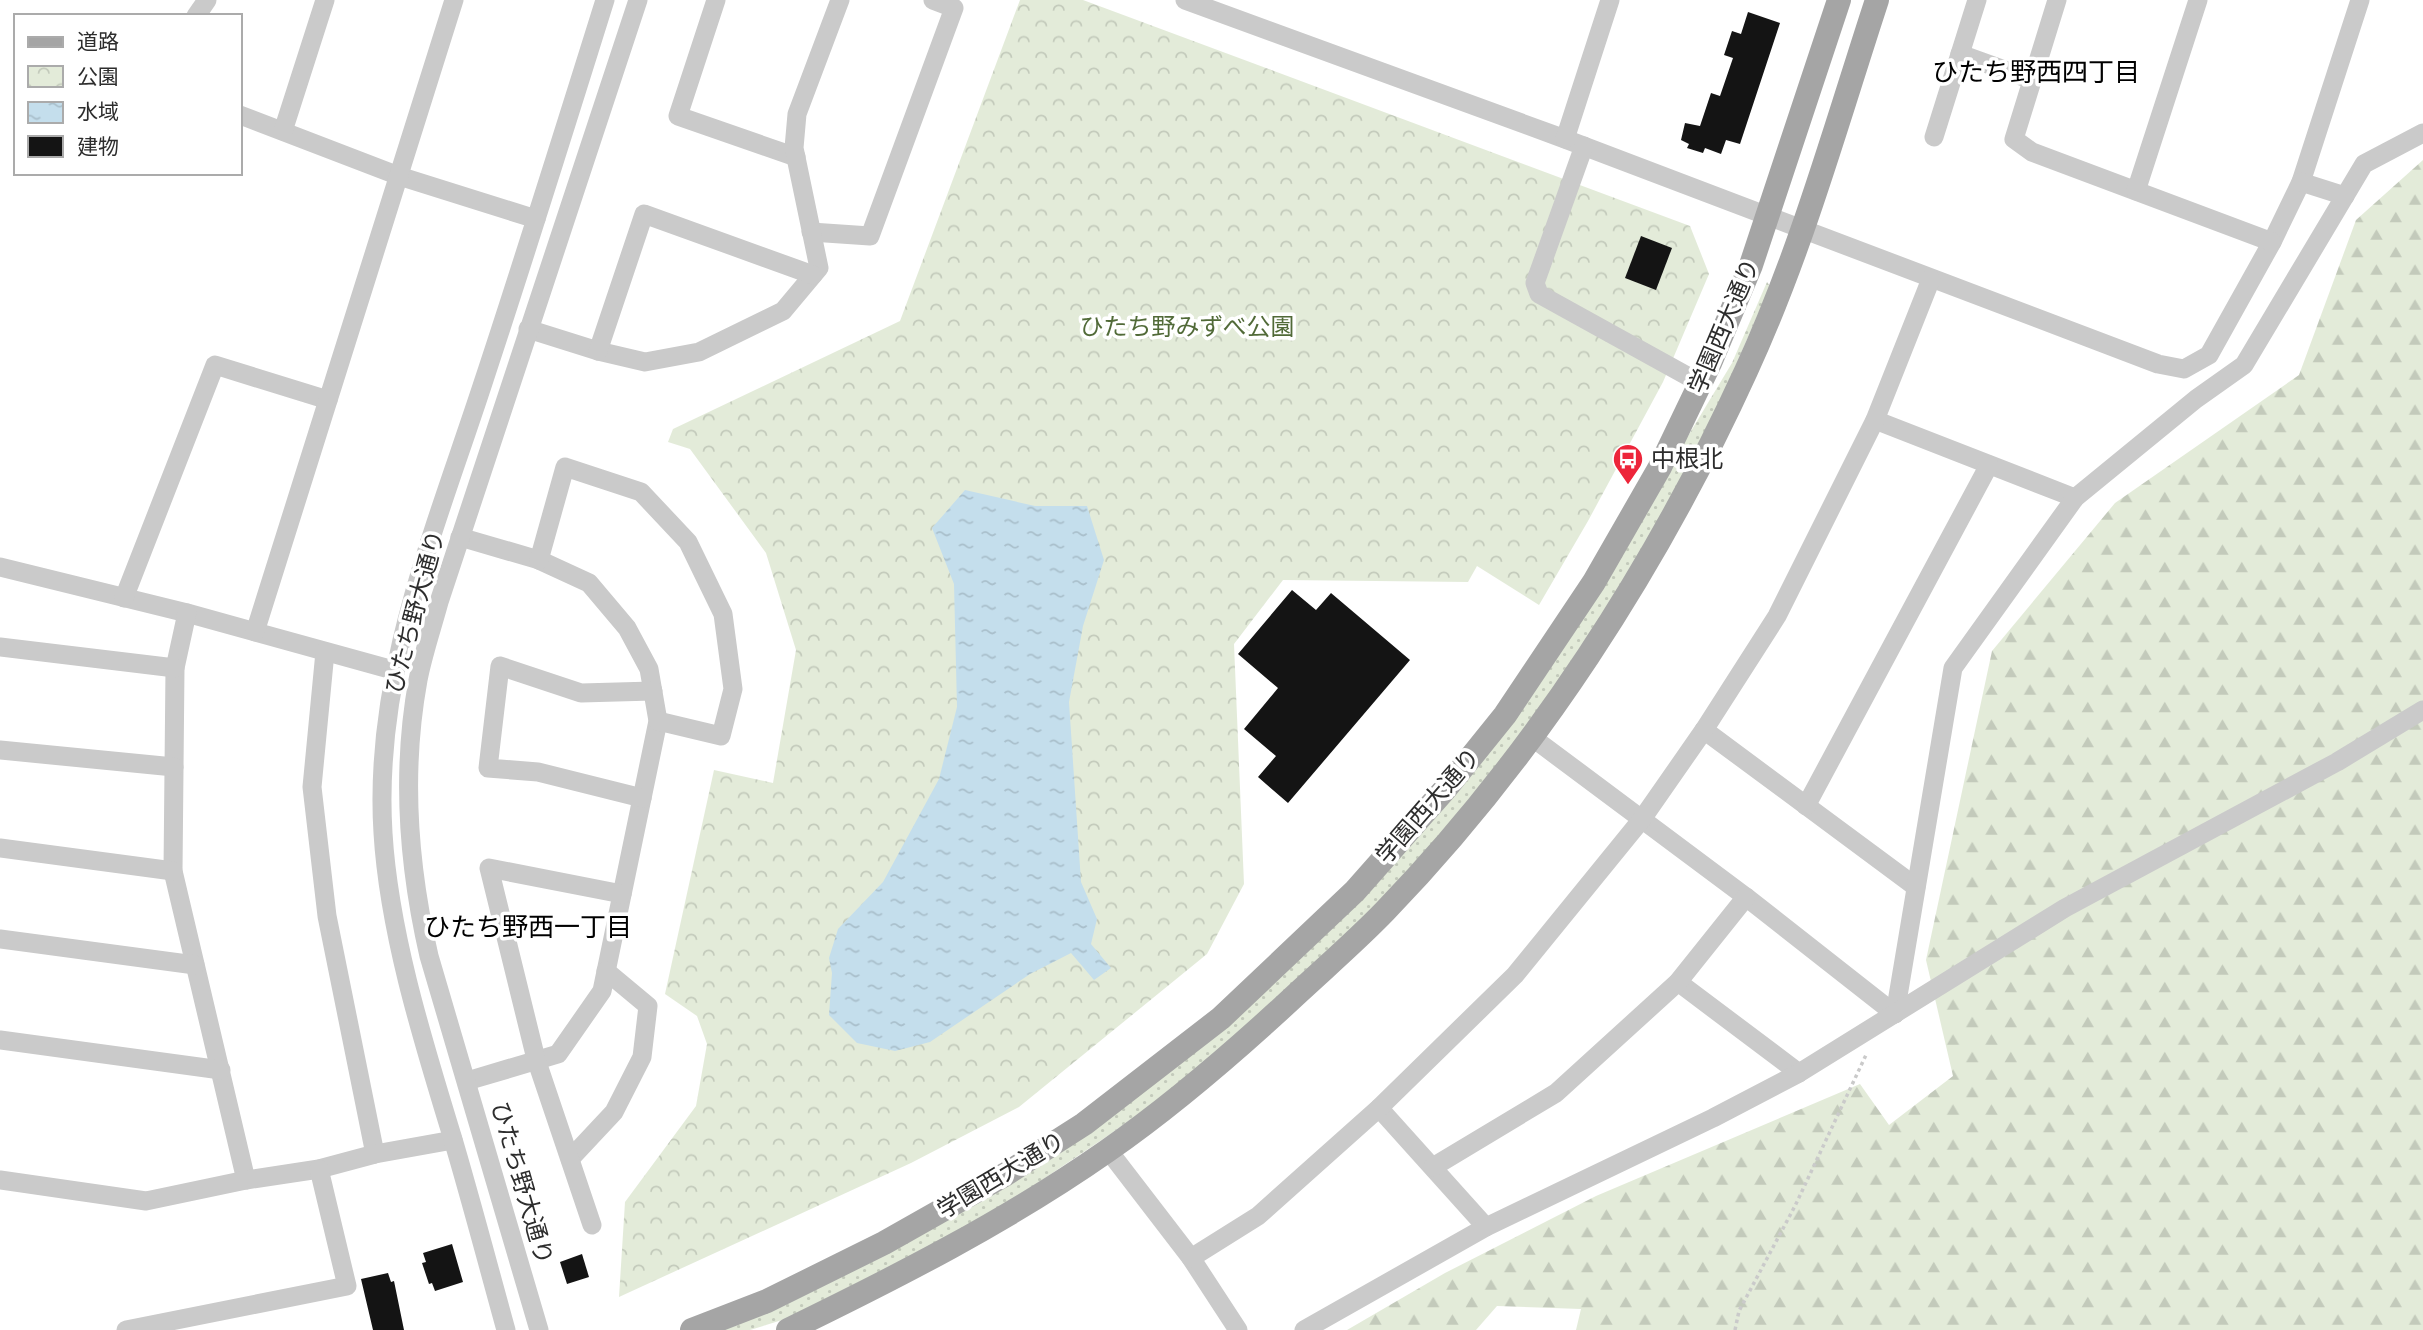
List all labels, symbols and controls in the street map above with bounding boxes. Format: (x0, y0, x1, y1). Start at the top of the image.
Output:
legend (14, 14, 242, 175)
text: 道路 (77, 30, 119, 54)
district label: ひたち野西四丁目 (1932, 57, 2140, 88)
text: 公園 (77, 65, 119, 89)
text: 水域 (77, 100, 119, 124)
text: 建物 (77, 135, 119, 159)
street label: 学園西大通り (1683, 254, 1765, 398)
park label: ひたち野みずべ公園 (1080, 313, 1294, 341)
bus stop icon: 中根北 (1611, 442, 1645, 486)
place label: 中根北 (1651, 445, 1723, 473)
street label: ひたち野大通り (380, 527, 450, 697)
street label: 学園西大通り (1370, 742, 1486, 870)
district label: ひたち野西一丁目 (424, 912, 632, 943)
street label: ひたち野大通り (485, 1098, 559, 1268)
street label: 学園西大通り (932, 1126, 1070, 1224)

